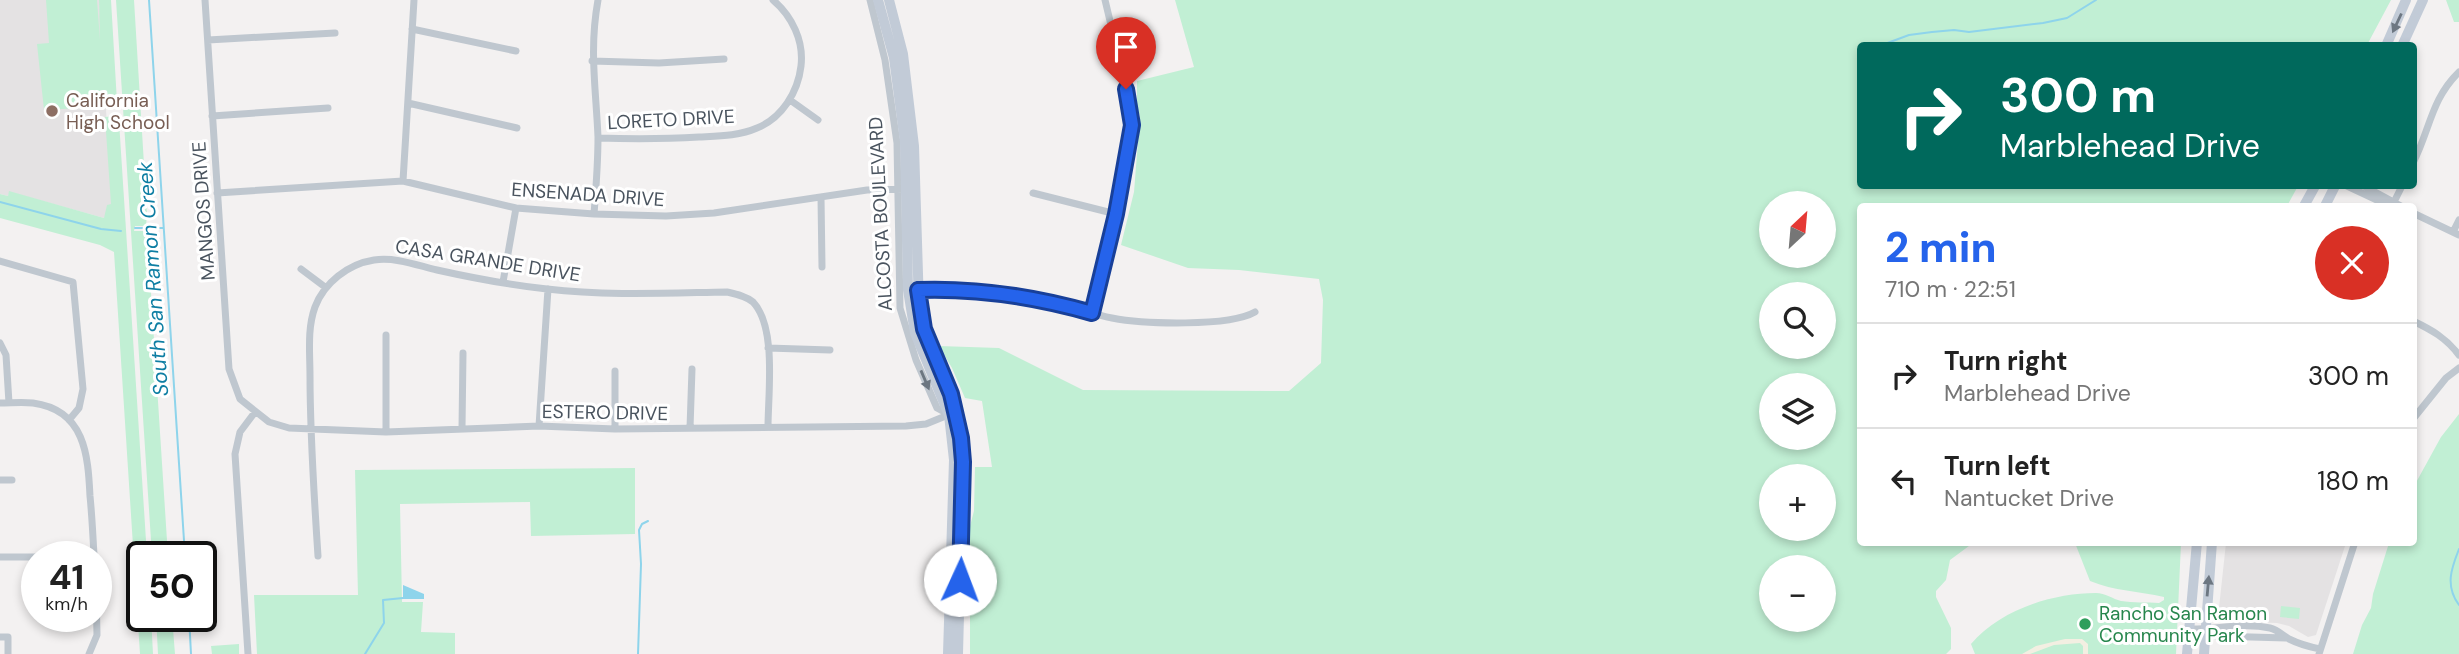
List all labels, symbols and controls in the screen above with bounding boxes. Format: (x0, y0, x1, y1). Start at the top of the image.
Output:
one-way arrow (2391, 13, 2403, 33)
pin (1096, 17, 1156, 89)
icon: arrive (1107, 28, 1145, 66)
text: 300 m (2000, 63, 2156, 127)
icon: right (1885, 70, 1976, 161)
place label: California High School (66, 88, 170, 135)
marker: California High School (44, 103, 60, 119)
street label: LORETO DRIVE (607, 104, 735, 135)
street label: ALCOSTA BOULEVARD (863, 116, 898, 312)
text: Marblehead Drive (2000, 125, 2260, 167)
street label: MANGOS DRIVE (186, 141, 221, 281)
water label: South San Ramon Creek (131, 160, 175, 397)
street label: ENSENADA DRIVE (511, 177, 665, 212)
north arrow (1759, 191, 1836, 268)
map controls (1759, 191, 1836, 632)
text: 2 min (1885, 220, 1996, 275)
button: close (2315, 226, 2389, 300)
street label: CASA GRANDE DRIVE (394, 234, 582, 287)
text: 710 m · 22:51 (1885, 274, 2016, 304)
button: search (1759, 282, 1836, 359)
text: Turn right (1944, 344, 2068, 378)
icon: right (1885, 357, 1923, 395)
text: 300 m (2308, 359, 2389, 393)
one-way arrow (920, 369, 931, 390)
button: layers (1759, 373, 1836, 450)
text: Marblehead Drive (1944, 378, 2131, 408)
street label: ESTERO DRIVE (542, 399, 668, 426)
text: Turn left (1944, 449, 2051, 483)
icon: left (1885, 462, 1923, 500)
button: + (1759, 464, 1836, 541)
text: 180 m (2317, 464, 2389, 498)
text: Nantucket Drive (1944, 483, 2114, 513)
speed limit sign: 50 (126, 541, 217, 632)
position arrow (923, 543, 997, 617)
text: 41 (49, 554, 84, 600)
button: − (1759, 555, 1836, 632)
one-way arrow (2203, 575, 2214, 597)
text: km/h (45, 592, 88, 616)
place label: Rancho San Ramon Community Park (2099, 601, 2267, 648)
marker: Rancho San Ramon Community Park (2077, 616, 2093, 632)

